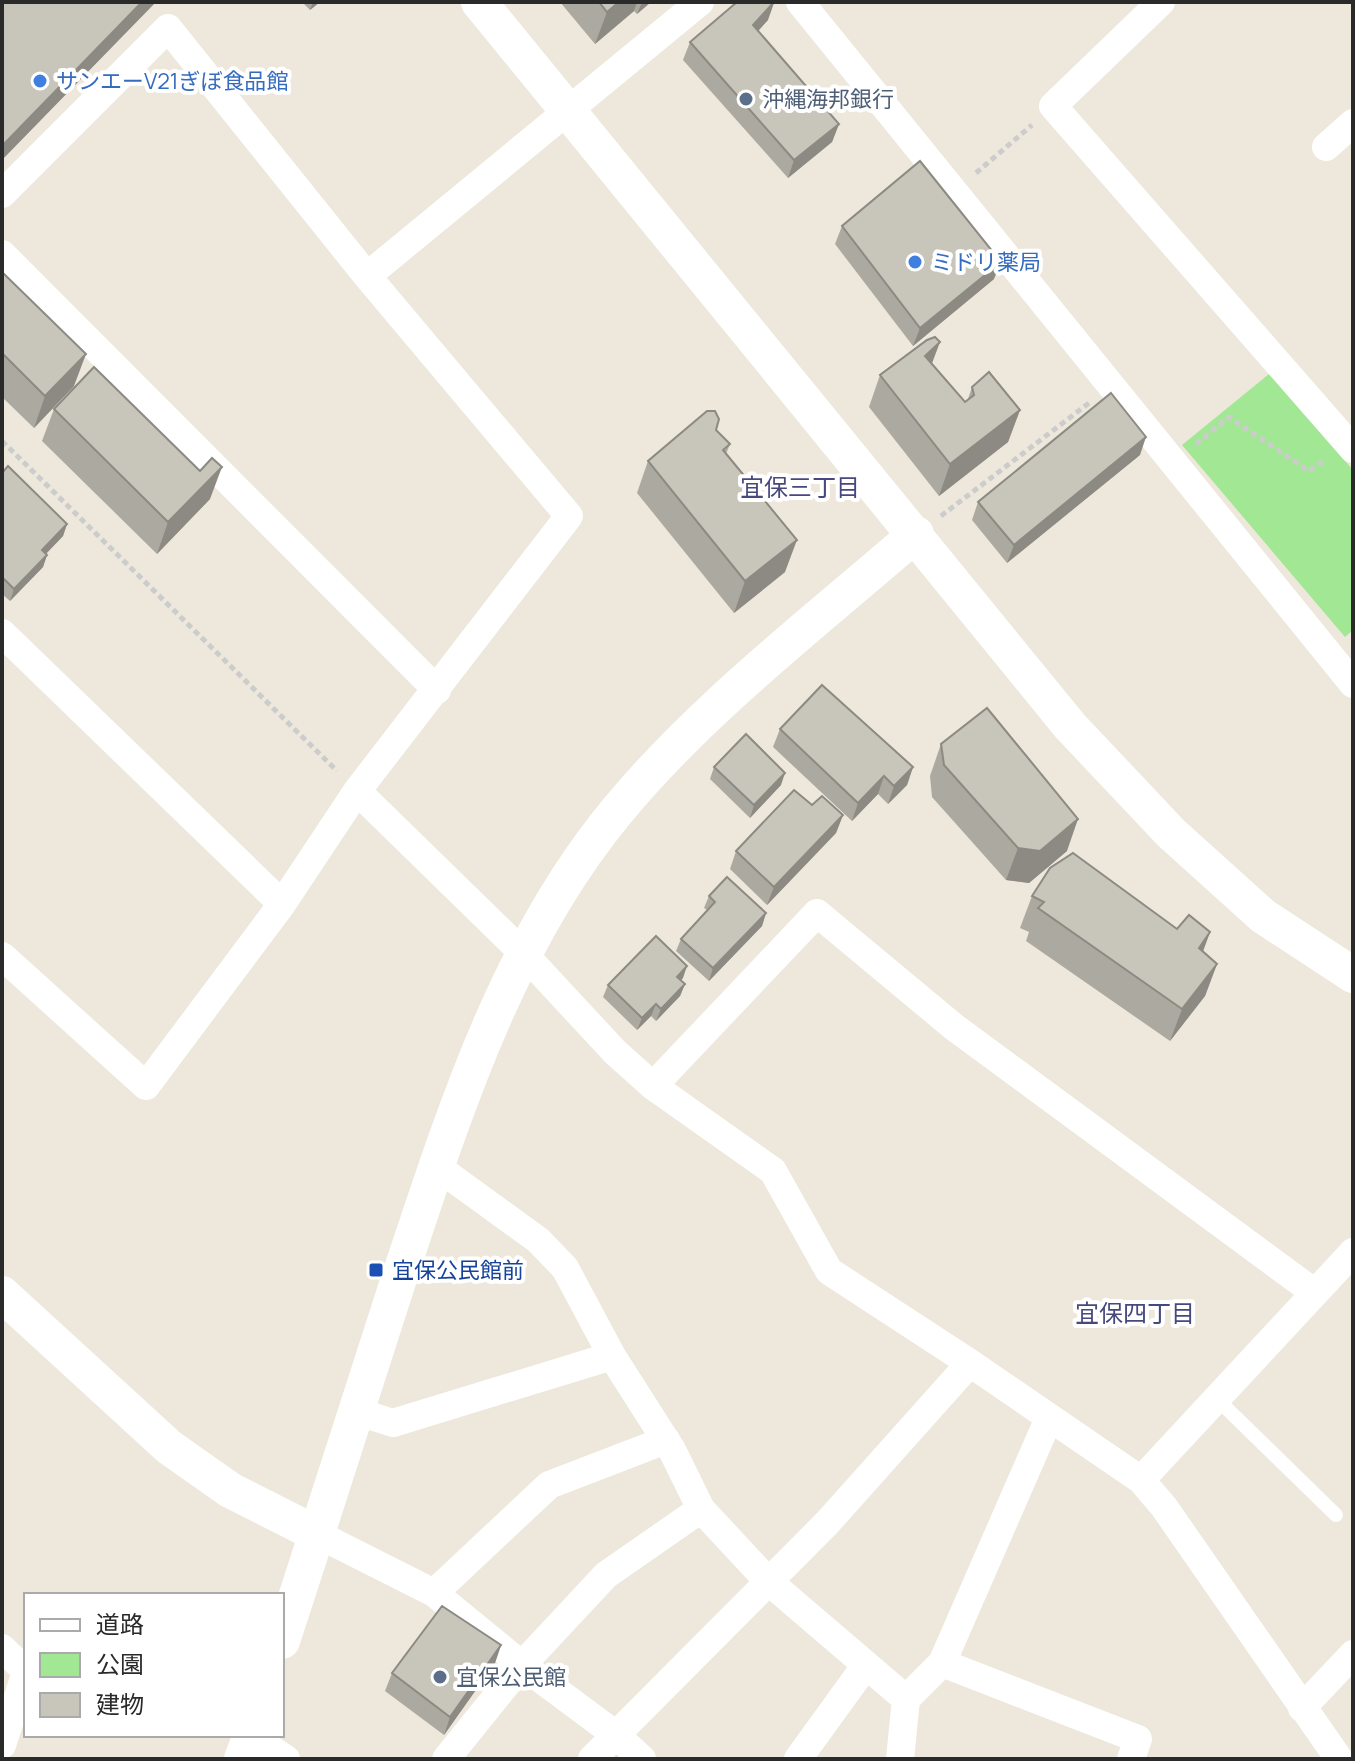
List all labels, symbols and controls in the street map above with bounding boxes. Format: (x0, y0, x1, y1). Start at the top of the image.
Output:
place label: サンエーV21ぎぼ食品館 (56, 66, 288, 96)
marker: サンエーV21ぎぼ食品館 (31, 72, 49, 90)
place label: 沖縄海邦銀行 (762, 84, 894, 114)
marker: 沖縄海邦銀行 (737, 90, 755, 108)
place label: ミドリ薬局 (931, 247, 1041, 277)
marker: ミドリ薬局 (906, 253, 924, 271)
district label: 宜保三丁目 (740, 470, 860, 503)
place label: 宜保公民館前 (392, 1255, 524, 1285)
marker: 宜保公民館前 (367, 1261, 385, 1279)
district label: 宜保四丁目 (1075, 1296, 1195, 1329)
legend (24, 1593, 284, 1737)
text: 道路 (96, 1607, 144, 1640)
text: 公園 (96, 1647, 144, 1680)
place label: 宜保公民館 (456, 1662, 566, 1692)
marker: 宜保公民館 (431, 1668, 449, 1686)
text: 建物 (96, 1687, 144, 1720)

